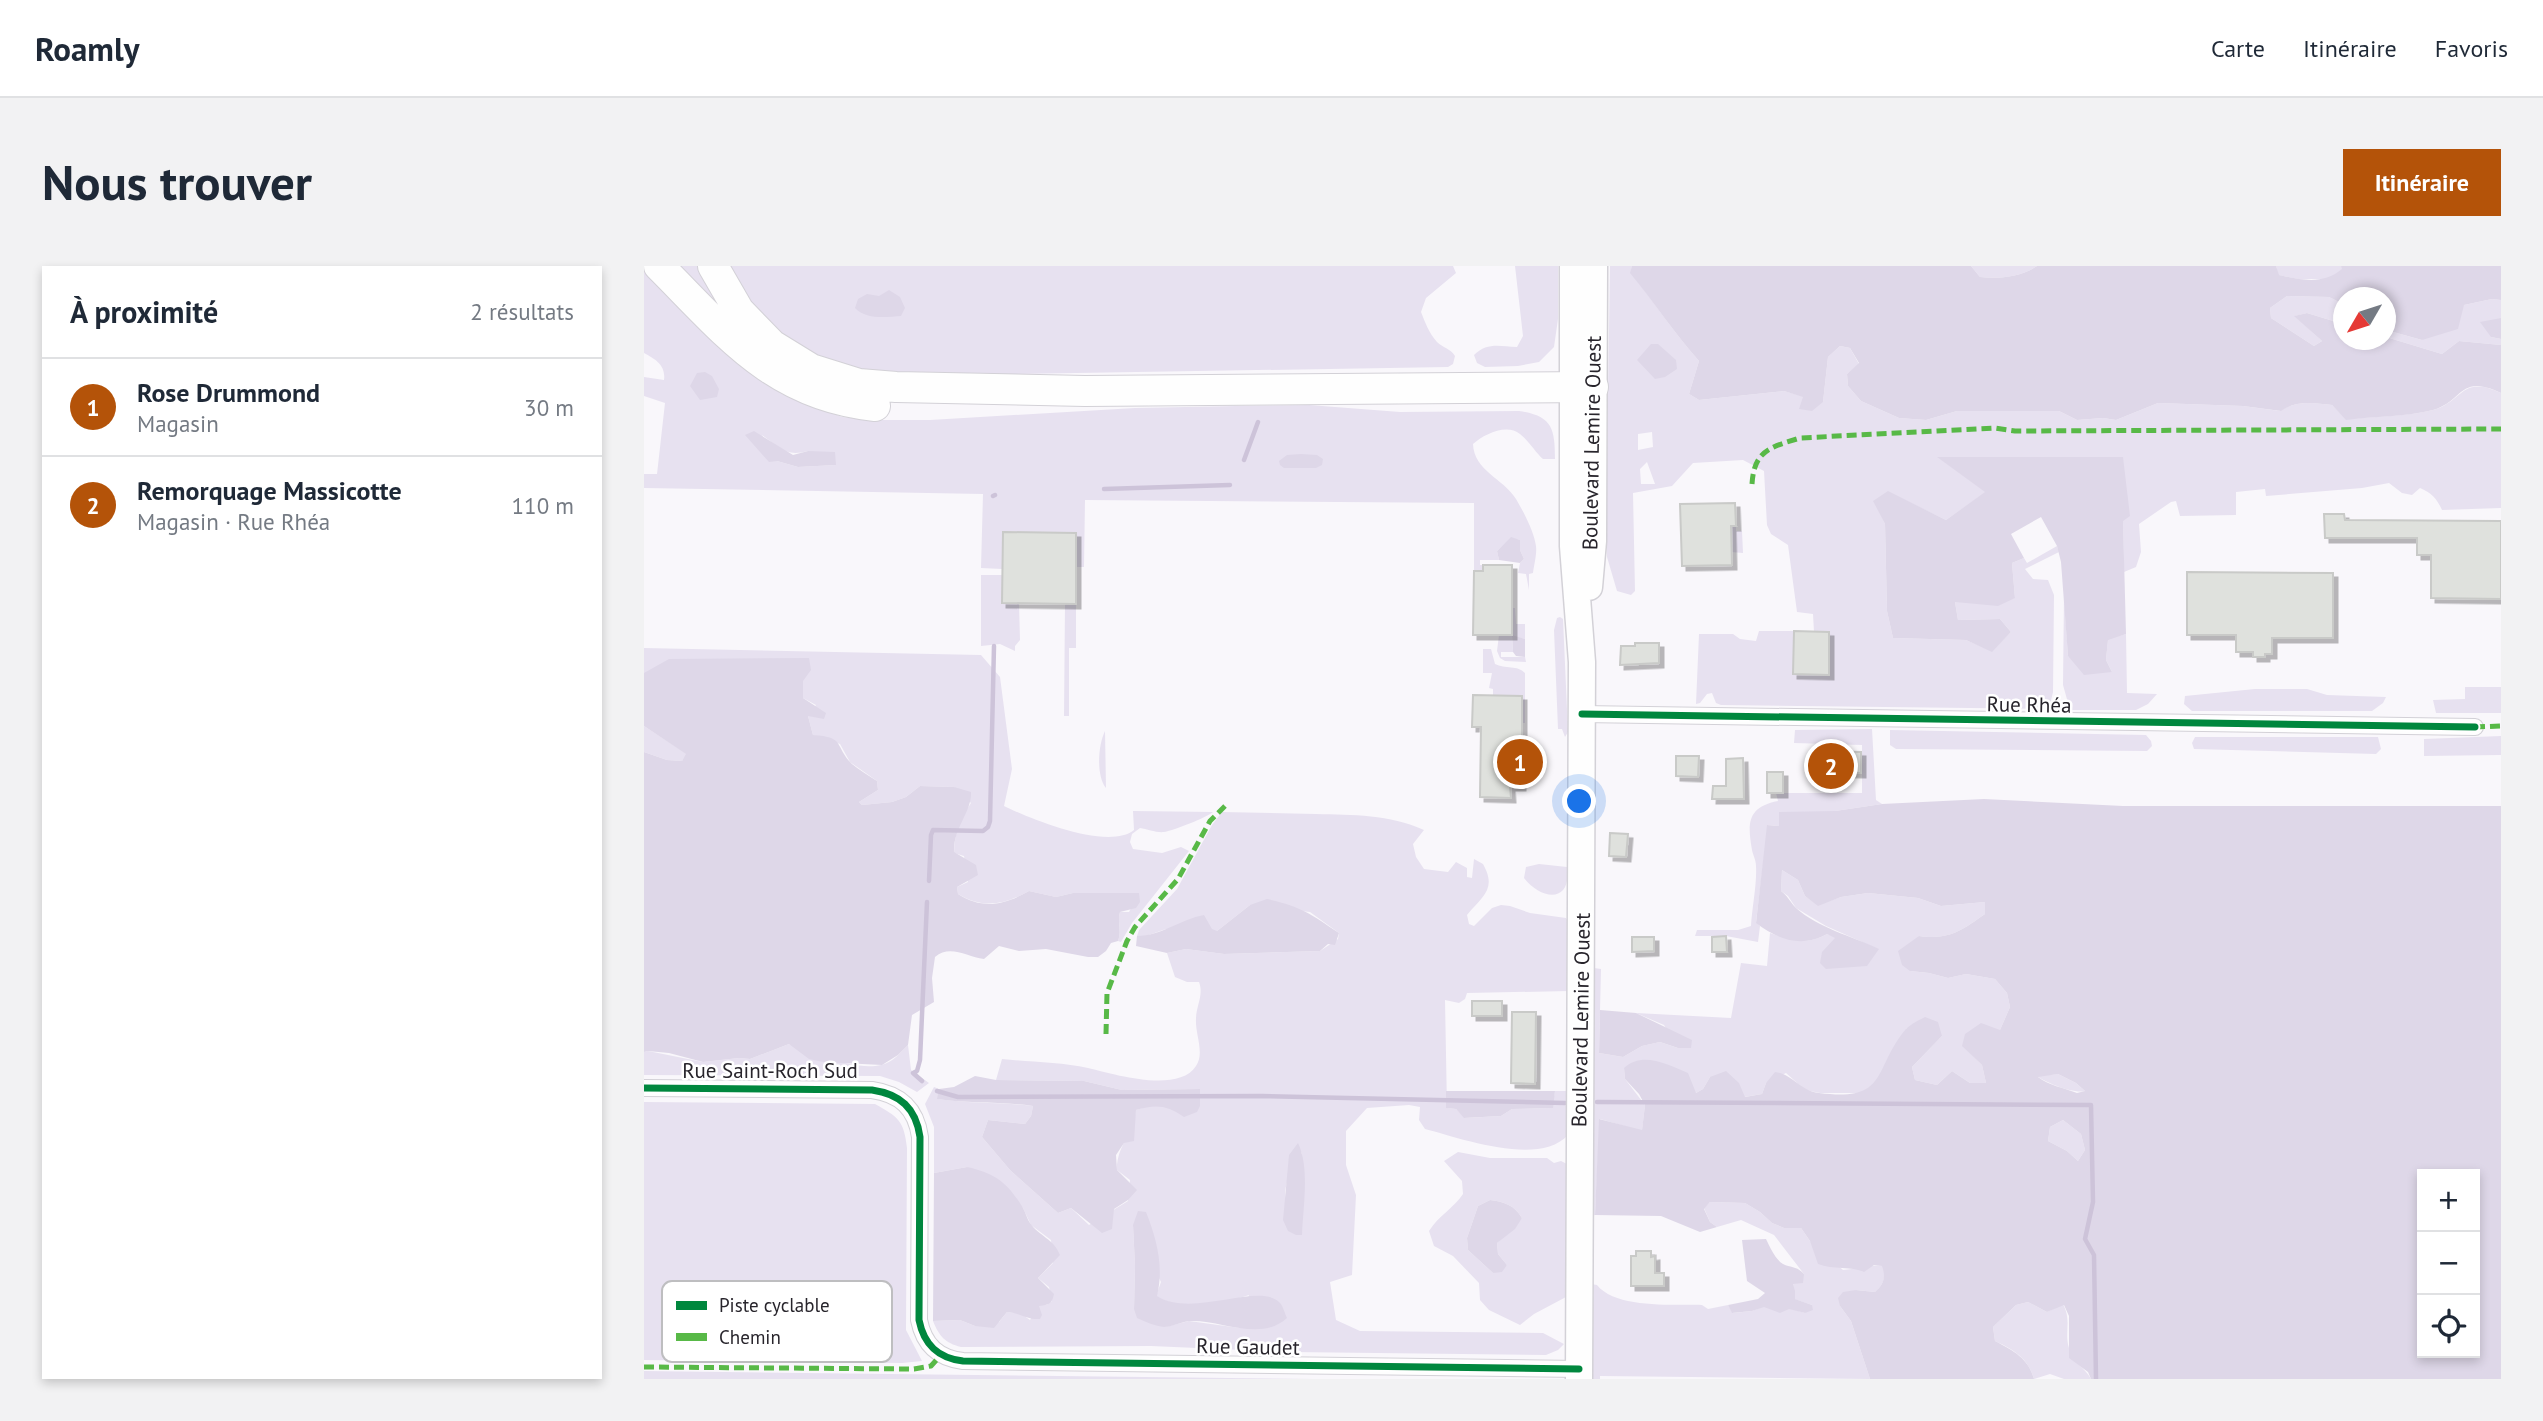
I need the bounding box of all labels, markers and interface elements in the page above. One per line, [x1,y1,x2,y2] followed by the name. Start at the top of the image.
[35,27,139,70] text: Roamly
[2211,33,2265,64] text: Carte
[2303,33,2397,64] text: Itinéraire
[2435,33,2508,64] text: Favoris
[2343,149,2501,216] button: Itinéraire
[42,150,312,214] text: Nous trouver
[2333,287,2396,350] north arrow
[70,292,218,331] text: À proximité
[470,297,574,326] text: 2 résultats
[1576,336,1607,550] street label: Boulevard Lemire Ouest
[137,376,320,409] text: Rose Drummond
[86,393,100,422] text: 1
[524,393,574,422] text: 30 m
[137,409,219,438] text: Magasin
[137,474,402,507] text: Remorquage Massicotte
[86,491,100,520] text: 2
[512,491,574,520] text: 110 m
[137,507,330,536] text: Magasin · Rue Rhéa
[1986,690,2072,719] street label: Rue Rhéa
[1497,736,1543,788] pin: 1
[1808,740,1854,792] pin: 2
[1562,784,1596,818] your location
[1565,913,1596,1127] street label: Boulevard Lemire Ouest
[682,1057,858,1084] street label: Rue Saint-Roch Sud
[2417,1169,2480,1358] map controls
[2417,1169,2480,1232] button: +
[2417,1232,2480,1295] button: −
[662,1281,892,1362] legend
[719,1293,830,1317] text: Piste cyclable
[2417,1295,2480,1358] button: locate
[719,1325,781,1349] text: Chemin
[1196,1332,1300,1361] street label: Rue Gaudet

